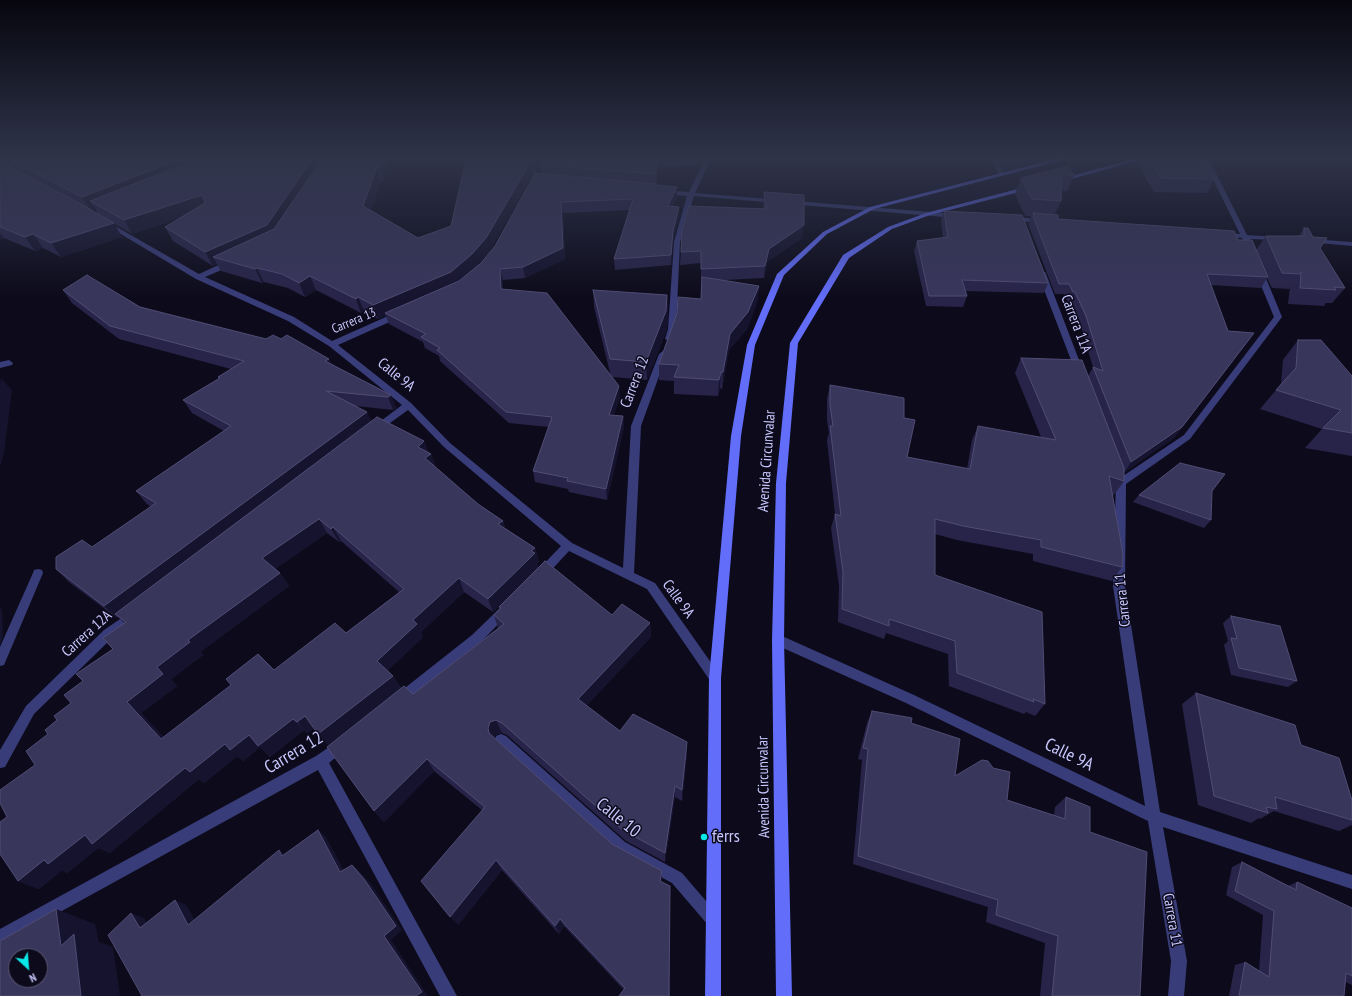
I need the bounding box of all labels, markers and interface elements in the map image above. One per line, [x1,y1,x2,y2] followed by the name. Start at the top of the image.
[1057,292,1095,356] street label: Carrera 11A
[329,305,379,337] street label: Carrera 13
[617,354,653,410] street label: Carrera 12
[374,355,418,395] street label: Calle 9A
[754,409,780,513] street label: Avenida Circunvalar
[1111,572,1135,628] street label: Carrera 11
[658,576,698,622] street label: Calle 9A
[58,607,116,661] street label: Carrera 12A
[261,727,327,779] street label: Carrera 12
[1041,734,1097,776] street label: Calle 9A
[754,736,774,838] street label: Avenida Circunvalar
[591,794,645,842] street label: Calle 10
[712,826,740,848] place label: ferrs
[699,832,709,842] marker: ferrs
[1158,892,1186,948] street label: Carrera 11
[8,948,48,988] north arrow
[27,970,39,985] text: N

